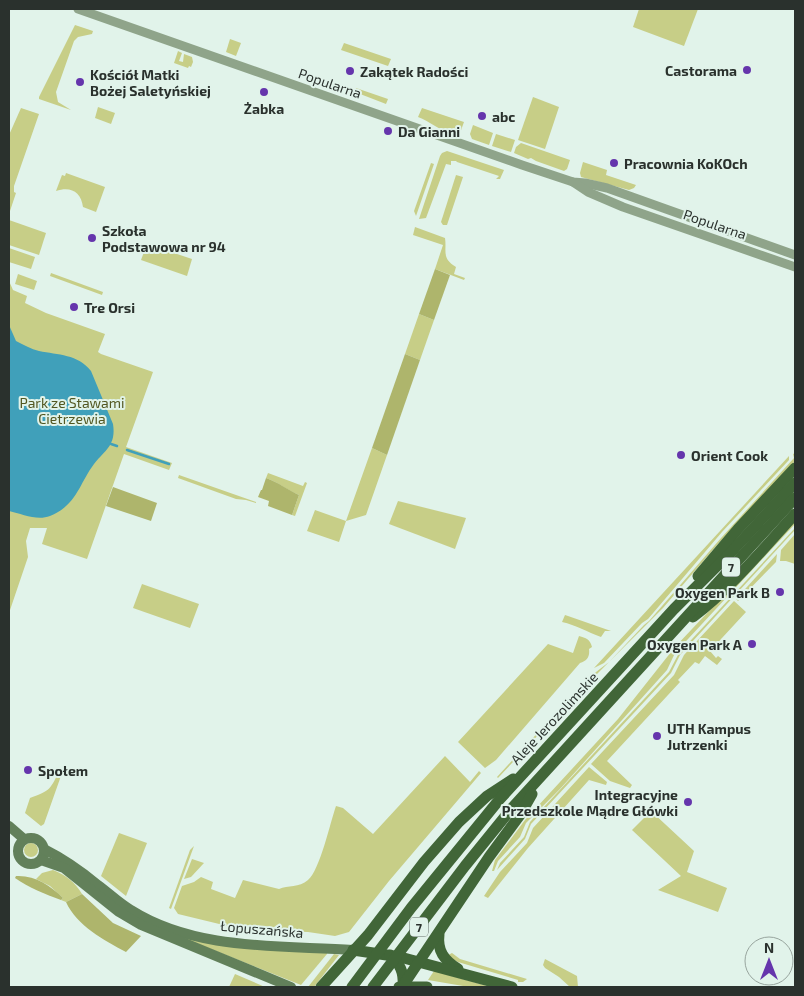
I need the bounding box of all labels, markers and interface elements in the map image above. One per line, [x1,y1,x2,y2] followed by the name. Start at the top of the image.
[665,62,737,79] place label: Castorama
[360,63,469,80] place label: Zakątek Radości
[296,64,364,102] street label: Popularna
[741,64,753,76] marker: Castorama
[344,65,356,77] marker: Zakątek Radości
[90,66,211,99] place label: Kościół Matki Bożej Saletyńskiej
[74,76,86,88] marker: Kościół Matki Bożej Saletyńskiej
[258,86,270,98] marker: Żabka
[244,100,284,117] place label: Żabka
[492,108,515,125] place label: abc
[476,110,488,122] marker: abc
[398,123,460,140] place label: Da Gianni
[382,125,394,137] marker: Da Gianni
[624,155,748,172] place label: Pracownia KoKOch
[608,157,620,169] marker: Pracownia KoKOch
[681,205,749,243] street label: Popularna
[102,222,226,255] place label: Szkoła Podstawowa nr 94
[86,232,98,244] marker: Szkoła Podstawowa nr 94
[84,299,135,316] place label: Tre Orsi
[68,301,80,313] marker: Tre Orsi
[19,394,125,427] park label: Park ze Stawami Cietrzewia
[691,447,768,464] place label: Orient Cook
[675,449,687,461] marker: Orient Cook
[722,558,740,576] road number: 7
[675,584,770,601] place label: Oxygen Park B
[774,586,786,598] marker: Oxygen Park B
[647,636,743,653] place label: Oxygen Park A
[746,638,758,650] marker: Oxygen Park A
[507,668,601,768] street label: Aleje Jerozolimskie
[667,720,751,753] place label: UTH Kampus Jutrzenki
[651,730,663,742] marker: UTH Kampus Jutrzenki
[38,762,88,779] place label: Społem
[22,764,34,776] marker: Społem
[502,786,678,819] place label: Integracyjne Przedszkole Mądre Główki
[682,796,694,808] marker: Integracyjne Przedszkole Mądre Główki
[220,917,304,941] street label: Łopuszańska
[410,918,428,936] road number: 7
[744,936,794,986] north arrow
[764,939,774,956] text: N

